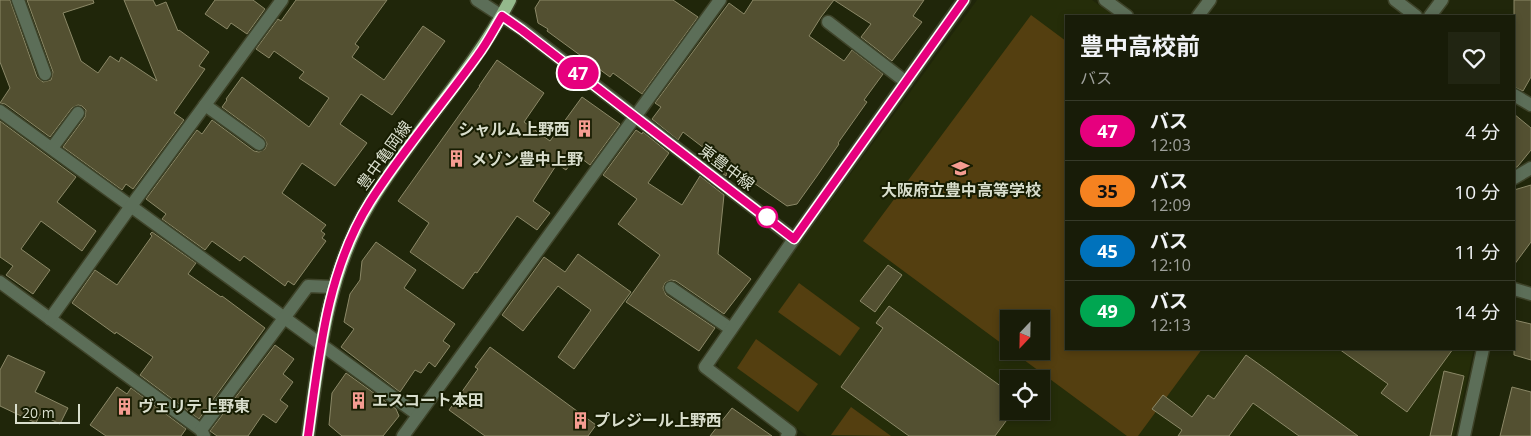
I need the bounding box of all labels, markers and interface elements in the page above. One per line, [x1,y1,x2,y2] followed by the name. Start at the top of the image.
[1080,29,1200,62] text: 豊中高校前
[1448,32,1500,84] button: heart
[556,57,600,89] line badge: 47
[568,61,588,85] text: 47
[1080,67,1112,89] text: バス
[1150,108,1188,134] text: バス
[352,116,416,194] street label: 豊中亀岡線
[458,118,570,140] place label: シャルム上野西
[574,119,594,139] building icon: シャルム上野西
[1097,119,1118,143] text: 47
[1465,119,1500,145] text: 4 分
[1150,134,1191,156] text: 12:03
[695,139,759,195] street label: 東豊中線
[471,148,583,170] place label: メゾン豊中上野
[447,149,467,169] building icon: メゾン豊中上野
[951,158,971,178] school or university icon: 大阪府立豊中高等学校
[1150,168,1188,194] text: バス
[881,179,1041,201] place label: 大阪府立豊中高等学校
[1097,179,1118,203] text: 35
[1454,179,1500,205] text: 10 分
[1150,194,1191,216] text: 12:09
[756,206,778,228] unlabelled marker
[1150,228,1188,254] text: バス
[1097,239,1118,263] text: 45
[1454,239,1500,265] text: 11 分
[1150,254,1191,276] text: 12:10
[1150,288,1188,314] text: バス
[1097,299,1118,323] text: 49
[1454,299,1500,325] text: 14 分
[1000,310,1050,360] north arrow
[1000,310,1050,420] map controls
[1150,314,1191,336] text: 12:13
[1000,370,1050,420] button: locate
[372,389,484,411] place label: エスコート本田
[348,390,368,410] building icon: エスコート本田
[138,395,250,417] place label: ヴェリテ上野東
[114,396,134,416] building icon: ヴェリテ上野東
[15,401,80,424] scale bar
[22,403,55,422] text: 20 m
[594,409,722,431] place label: プレジール上野西
[570,410,590,430] building icon: プレジール上野西

